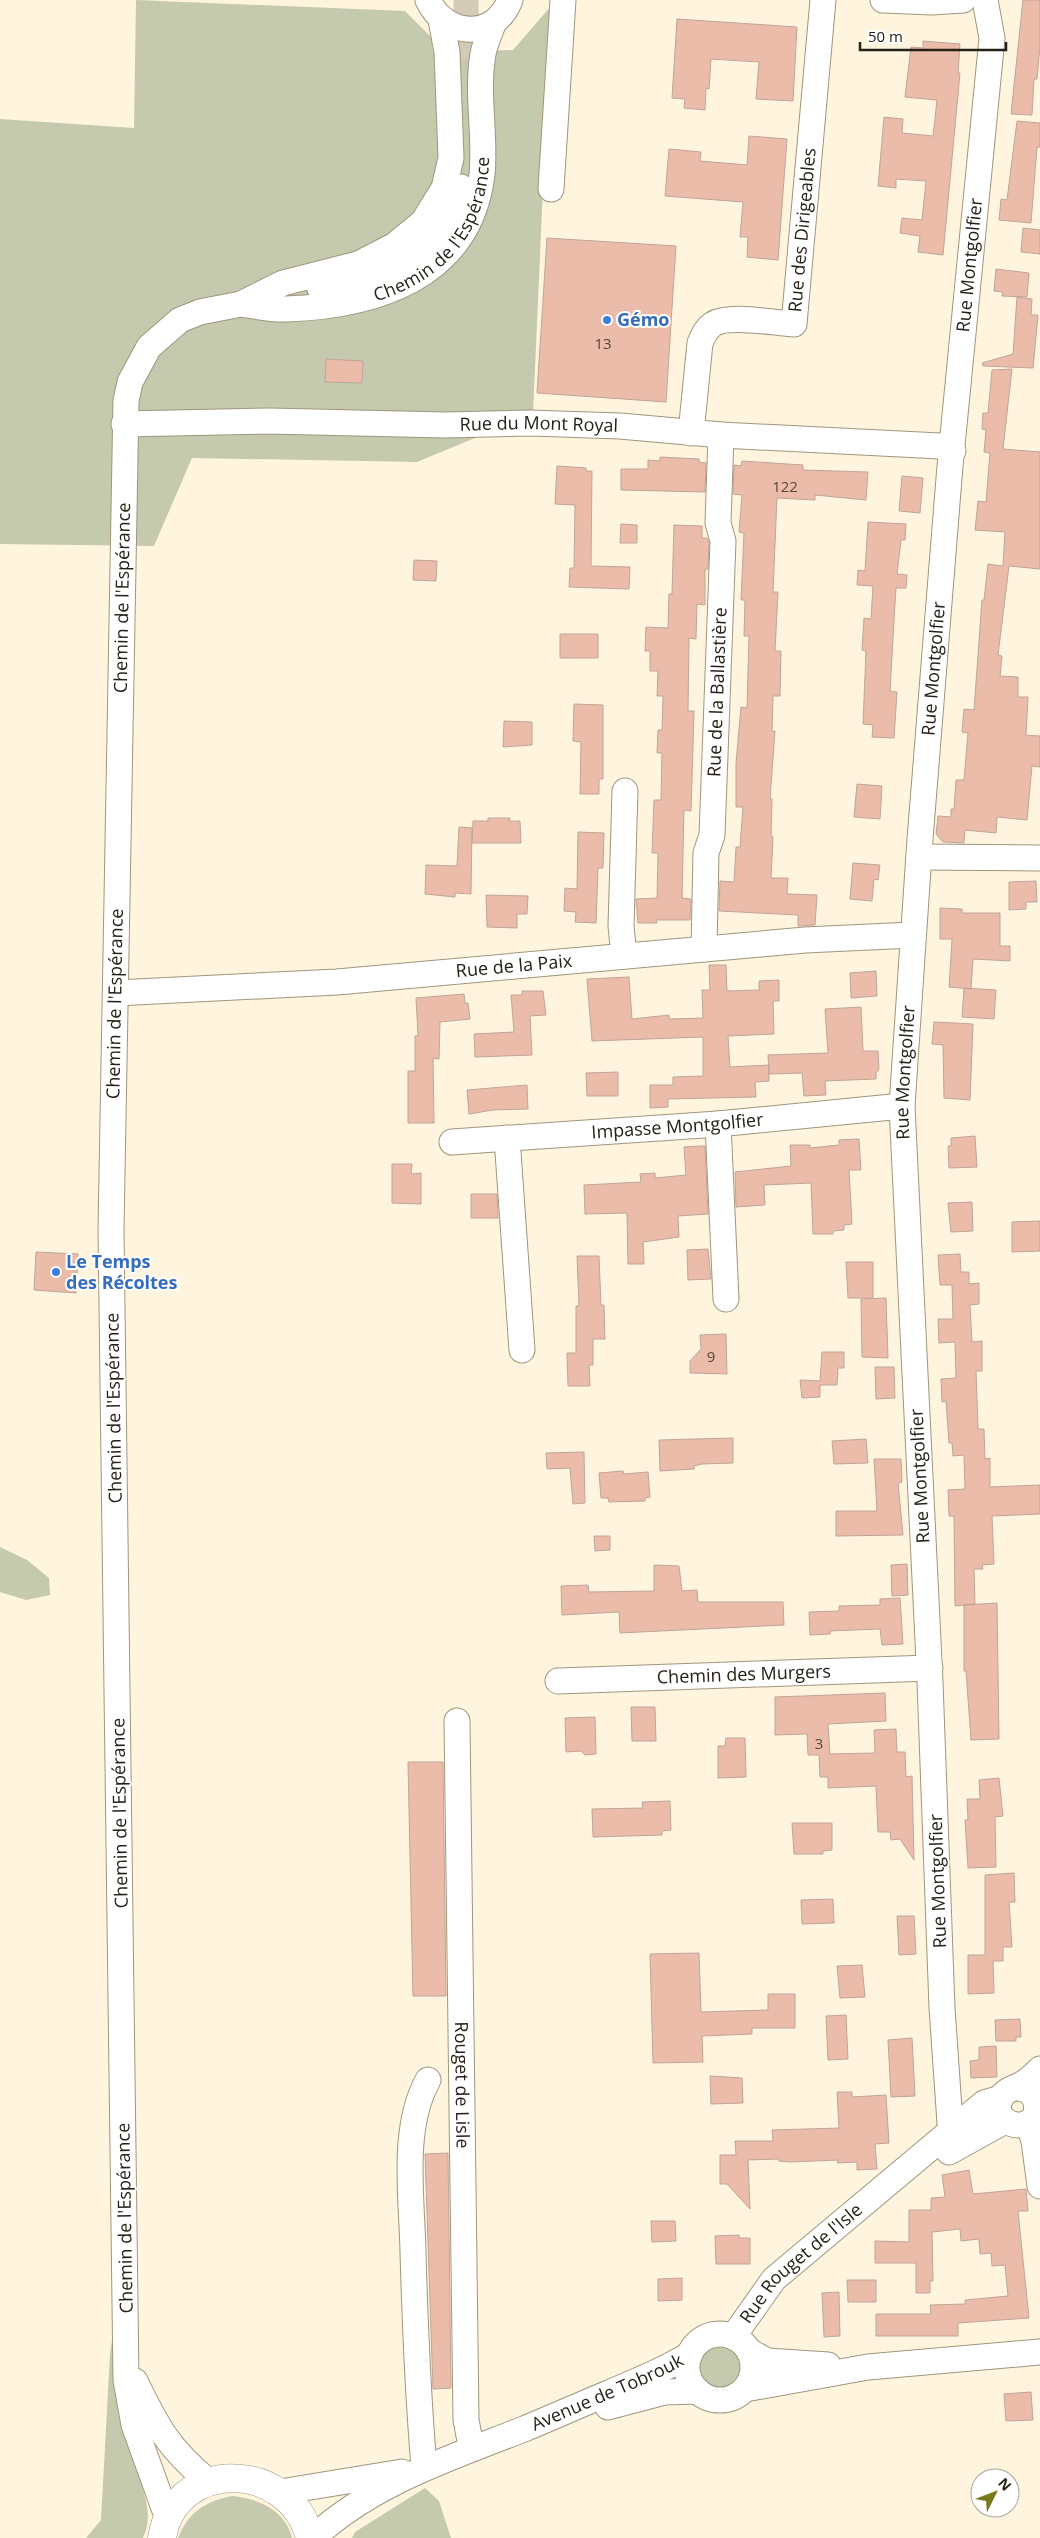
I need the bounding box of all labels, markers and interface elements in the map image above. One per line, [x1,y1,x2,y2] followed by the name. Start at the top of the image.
[860,20,1006,52] scale bar
[868,26,903,46] text: 50 m
[782,147,821,313] street label: Rue des Dirigeables
[370,156,494,306] street label: Chemin de l'Espérance
[950,196,987,333] street label: Rue Montgolfier
[617,307,670,331] place label: Gémo
[601,314,613,326] marker: Gémo
[594,333,612,353] house number: 13
[459,410,618,437] street label: Rue du Mont Royal
[772,476,798,496] house number: 122
[108,502,135,693] street label: Chemin de l'Espérance
[915,600,950,737] street label: Rue Montgolfier
[701,607,732,777] street label: Rue de la Ballastière
[100,908,128,1099] street label: Chemin de l'Espérance
[455,948,574,982] street label: Rue de la Paix
[889,1004,920,1140] street label: Rue Montgolfier
[591,1107,765,1144] street label: Impasse Montgolfier
[66,1249,178,1294] place label: Le Temps des Récoltes
[50,1266,62,1278] marker: Le Temps des Récoltes
[99,1313,127,1503] street label: Chemin de l'Espérance
[707,1346,715,1366] house number: 9
[903,1408,935,1544] street label: Rue Montgolfier
[656,1658,831,1689] street label: Chemin des Murgers
[105,1718,133,1908] street label: Chemin de l'Espérance
[815,1733,823,1753] house number: 3
[923,1813,951,1949] street label: Rue Montgolfier
[450,2021,476,2149] street label: Rouget de Lisle
[110,2123,138,2313] street label: Chemin de l'Espérance
[733,2197,867,2328] street label: Rue Rouget de l'Isle
[527,2347,688,2436] street label: Avenue de Tobrouk
[970,2468,1020,2518] north arrow
[994,2473,1016,2495] text: N

